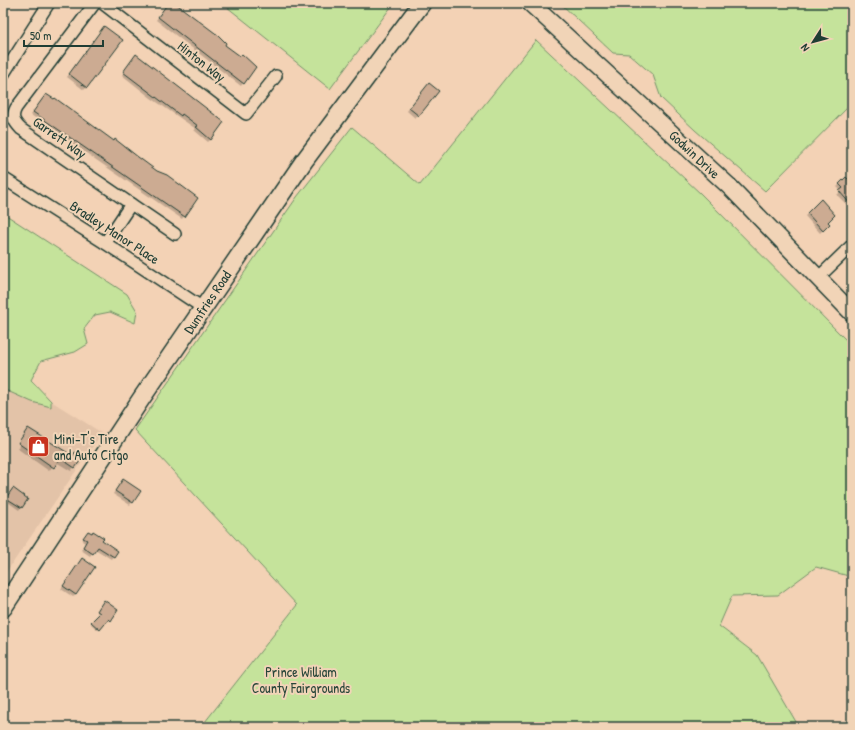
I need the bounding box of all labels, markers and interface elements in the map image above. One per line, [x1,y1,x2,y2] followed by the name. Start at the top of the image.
[24,22,103,48] scale bar
[793,22,833,62] north arrow
[30,27,51,44] text: 50 m
[173,36,230,87] street label: Hinton Way
[797,41,812,54] text: N
[29,112,91,163] street label: Garrett Way
[665,125,725,183] street label: Godwin Drive
[66,196,164,269] street label: Bradley Manor Place
[179,266,235,337] street label: Dumfries Road
[54,429,128,465] place label: Mini-T's Tire and Auto Citgo
[25,433,51,459] shop icon: Mini-T's Tire and Auto Citgo
[252,662,350,698] park label: Prince William County Fairgrounds

